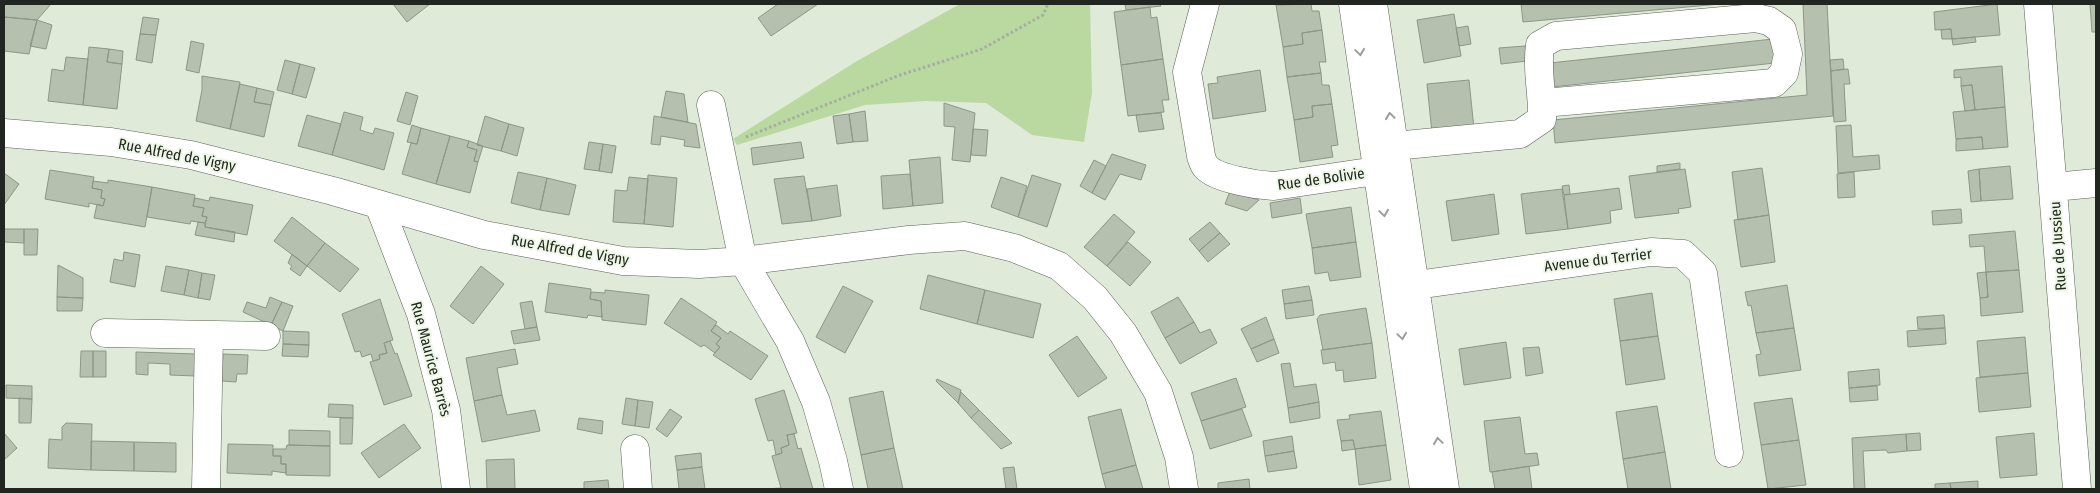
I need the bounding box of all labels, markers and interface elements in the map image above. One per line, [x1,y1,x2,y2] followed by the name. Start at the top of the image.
[1354,48,1365,56] one-way arrow
[1385,112,1396,120] one-way arrow
[117,135,237,175] street label: Rue Alfred de Vigny
[1276,164,1366,194] street label: Rue de Bolivie
[2046,201,2070,291] street label: Rue de Jussieu
[1378,209,1389,217] one-way arrow
[510,231,631,269] street label: Rue Alfred de Vigny
[1543,244,1654,276] street label: Avenue du Terrier
[407,300,455,418] street label: Rue Maurice Barrès
[1396,332,1407,340] one-way arrow
[1433,437,1444,445] one-way arrow

